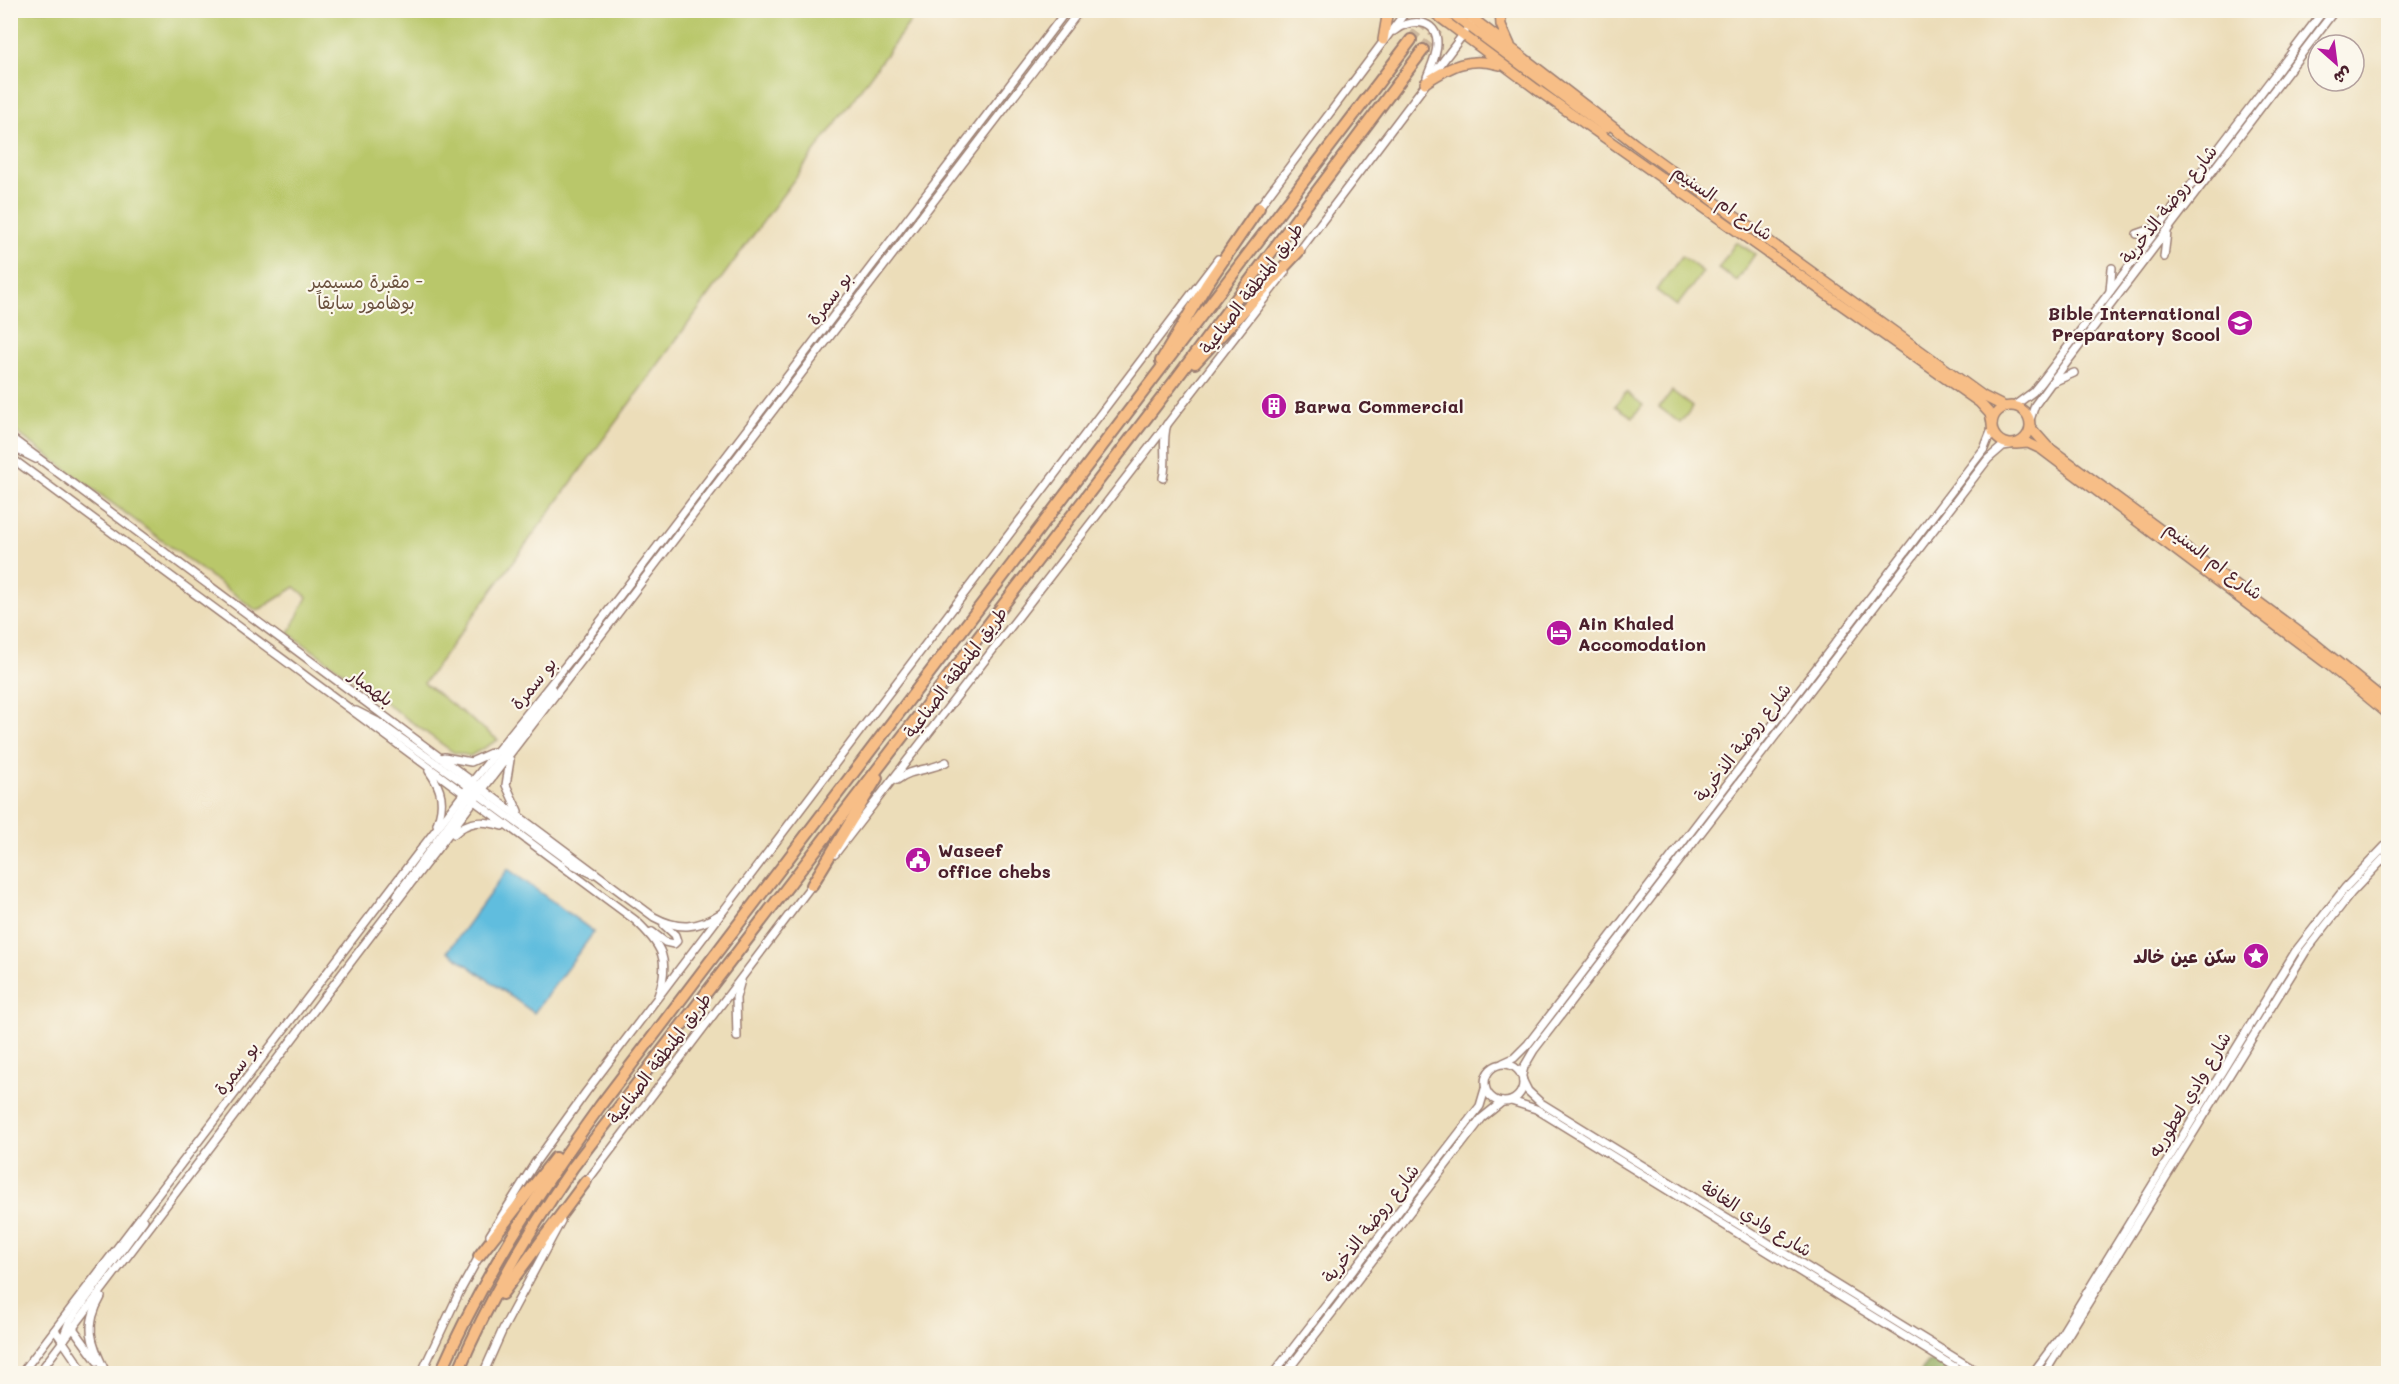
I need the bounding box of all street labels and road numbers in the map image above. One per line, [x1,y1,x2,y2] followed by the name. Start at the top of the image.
[2114,140,2223,269] street label: شارع روضة الذخرية
[1667,159,1778,248] street label: شارع ام السنيم
[1194,217,1308,359] street label: طريق المنطقة الصناعية
[801,266,857,330] street label: بو سمرة
[2158,515,2268,607] street label: شارع ام السنيم
[898,601,1012,743] street label: طريق المنطقة الصناعية
[505,652,561,714] street label: بو سمرة
[343,661,399,711] street label: بلهمبار
[1688,678,1797,807] street label: شارع روضة الذخرية
[602,987,716,1129] street label: طريق المنطقة الصناعية
[2142,1027,2238,1162] street label: شارع وادي لعطوريه
[208,1036,264,1100] street label: بو سمرة
[1316,1159,1425,1288] street label: شارع روضة الذخرية
[1696,1174,1817,1263] street label: شارع وادي الغافة

